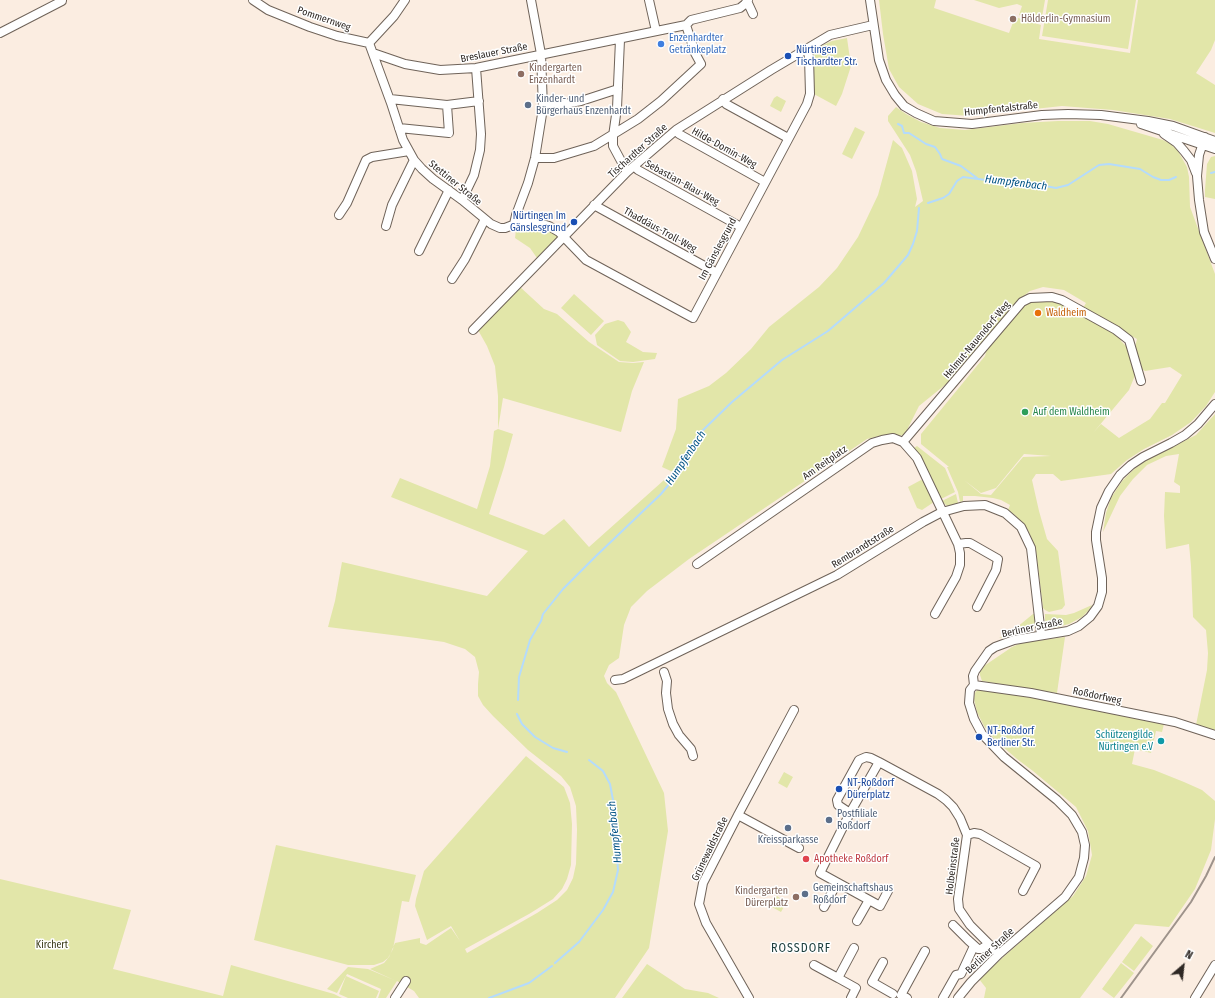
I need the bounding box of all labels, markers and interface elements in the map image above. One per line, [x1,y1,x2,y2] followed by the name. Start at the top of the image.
[296,4,352,34] street label: Pommernweg
[1021,13,1111,25] place label: Hölderlin-Gymnasium
[1008,14,1018,24] marker: Hölderlin-Gymnasium
[669,32,726,56] place label: Enzenhardter Getränkeplatz
[656,39,666,49] marker: Enzenhardter Getränkeplatz
[459,41,529,65] street label: Breslauer Straße
[796,44,857,68] place label: Nürtingen Tischardter Str.
[783,51,793,61] marker: Nürtingen Tischardter Str.
[529,62,582,86] place label: Kindergarten Enzenhardt
[516,69,526,79] marker: Kindergarten Enzenhardt
[536,93,631,116] place label: Kinder- und Bürgerhaus Enzenhardt
[964,99,1038,119] street label: Humpfentalstraße
[523,100,533,110] marker: Kinder- und Bürgerhaus Enzenhardt
[606,121,670,181] street label: Tischardter Straße
[689,125,759,171] street label: Hilde-Domin-Weg
[426,158,484,208] street label: Stettiner Straße
[643,158,721,208] street label: Sebastian-Blau-Weg
[984,173,1048,193] water label: Humpfenbach
[621,205,699,255] street label: Thaddäus-Troll-Weg
[510,210,566,234] place label: Nürtingen Im Gänslesgrund
[697,216,739,282] street label: Im Gänslesgrund
[569,217,579,227] marker: Nürtingen Im Gänslesgrund
[941,299,1013,381] street label: Helmut-Nauendorf-Weg
[1046,307,1086,319] place label: Waldheim
[1033,308,1043,318] marker: Waldheim
[1033,406,1110,418] place label: Auf dem Waldheim
[1020,407,1030,417] marker: Auf dem Waldheim
[663,428,709,488] water label: Humpfenbach
[801,443,849,483] street label: Am Reitplatz
[830,523,896,571] street label: Rembrandtstraße
[1001,616,1063,640] street label: Berliner Straße
[1072,685,1122,707] street label: Roßdorfweg
[987,725,1035,748] place label: NT-Roßdorf Berliner Str.
[1096,729,1153,752] place label: Schützengilde Nürtingen e.V
[974,732,984,742] marker: NT-Roßdorf Berliner Str.
[1156,736,1166,746] marker: Schützengilde Nürtingen e.V
[847,777,894,800] place label: NT-Roßdorf Dürerplatz
[834,784,844,794] marker: NT-Roßdorf Dürerplatz
[605,800,625,864] water label: Humpfenbach
[837,808,877,832] place label: Postfiliale Roßdorf
[689,815,731,883] street label: Grünewaldstraße
[824,815,834,825] marker: Postfiliale Roßdorf
[783,823,793,833] marker: Kreissparkasse
[758,834,818,846] place label: Kreissparkasse
[944,837,962,895] street label: Holbeinstraße
[814,853,888,865] place label: Apotheke Roßdorf
[801,854,811,864] marker: Apotheke Roßdorf
[813,882,893,906] place label: Gemeinschaftshaus Roßdorf
[735,885,788,908] place label: Kindergarten Dürerplatz
[800,889,810,899] marker: Gemeinschaftshaus Roßdorf
[791,892,801,902] marker: Kindergarten Dürerplatz
[963,926,1017,976] street label: Berliner Straße
[36,939,68,951] park label: Kirchert
[771,942,831,956] district label: ROSSDORF
[1163,946,1203,986] north arrow
[1183,948,1195,962] text: N

